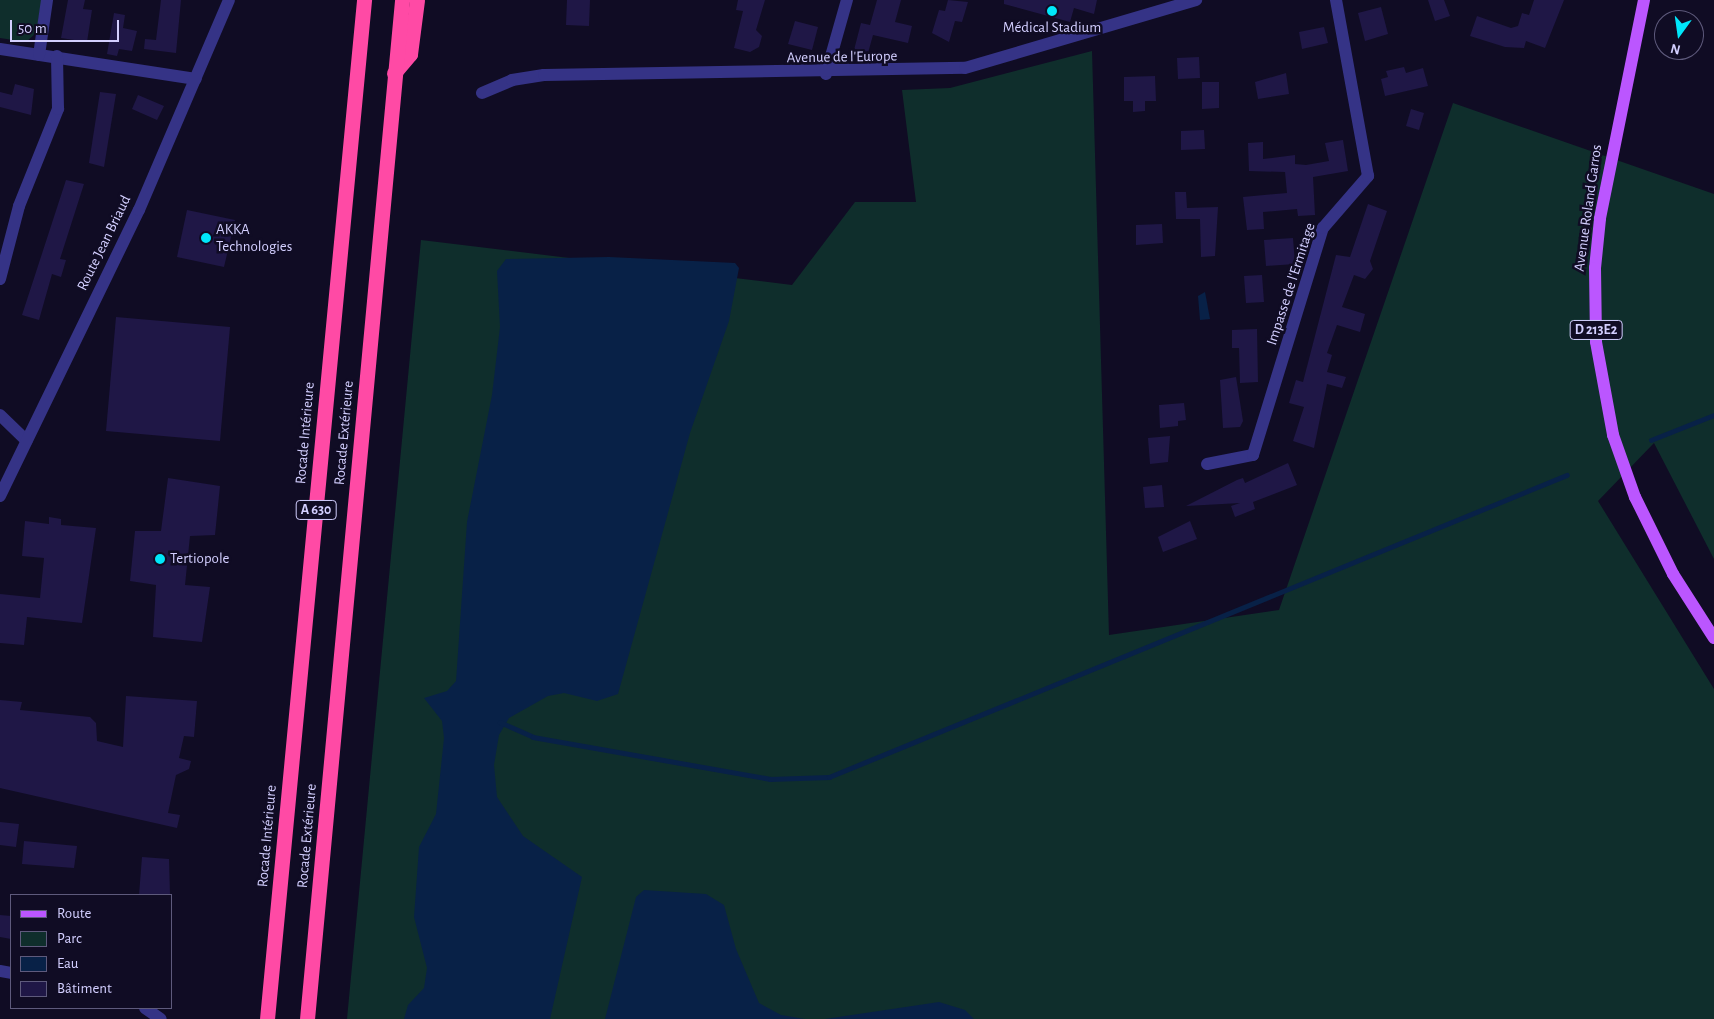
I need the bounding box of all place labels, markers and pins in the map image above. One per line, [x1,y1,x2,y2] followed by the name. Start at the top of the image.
[1046,5,1058,17] marker: Médical Stadium
[1003,19,1101,37] place label: Médical Stadium
[216,220,292,255] place label: AKKA Technologies
[200,232,212,244] marker: AKKA Technologies
[170,550,230,568] place label: Tertiopole
[154,553,166,565] marker: Tertiopole

